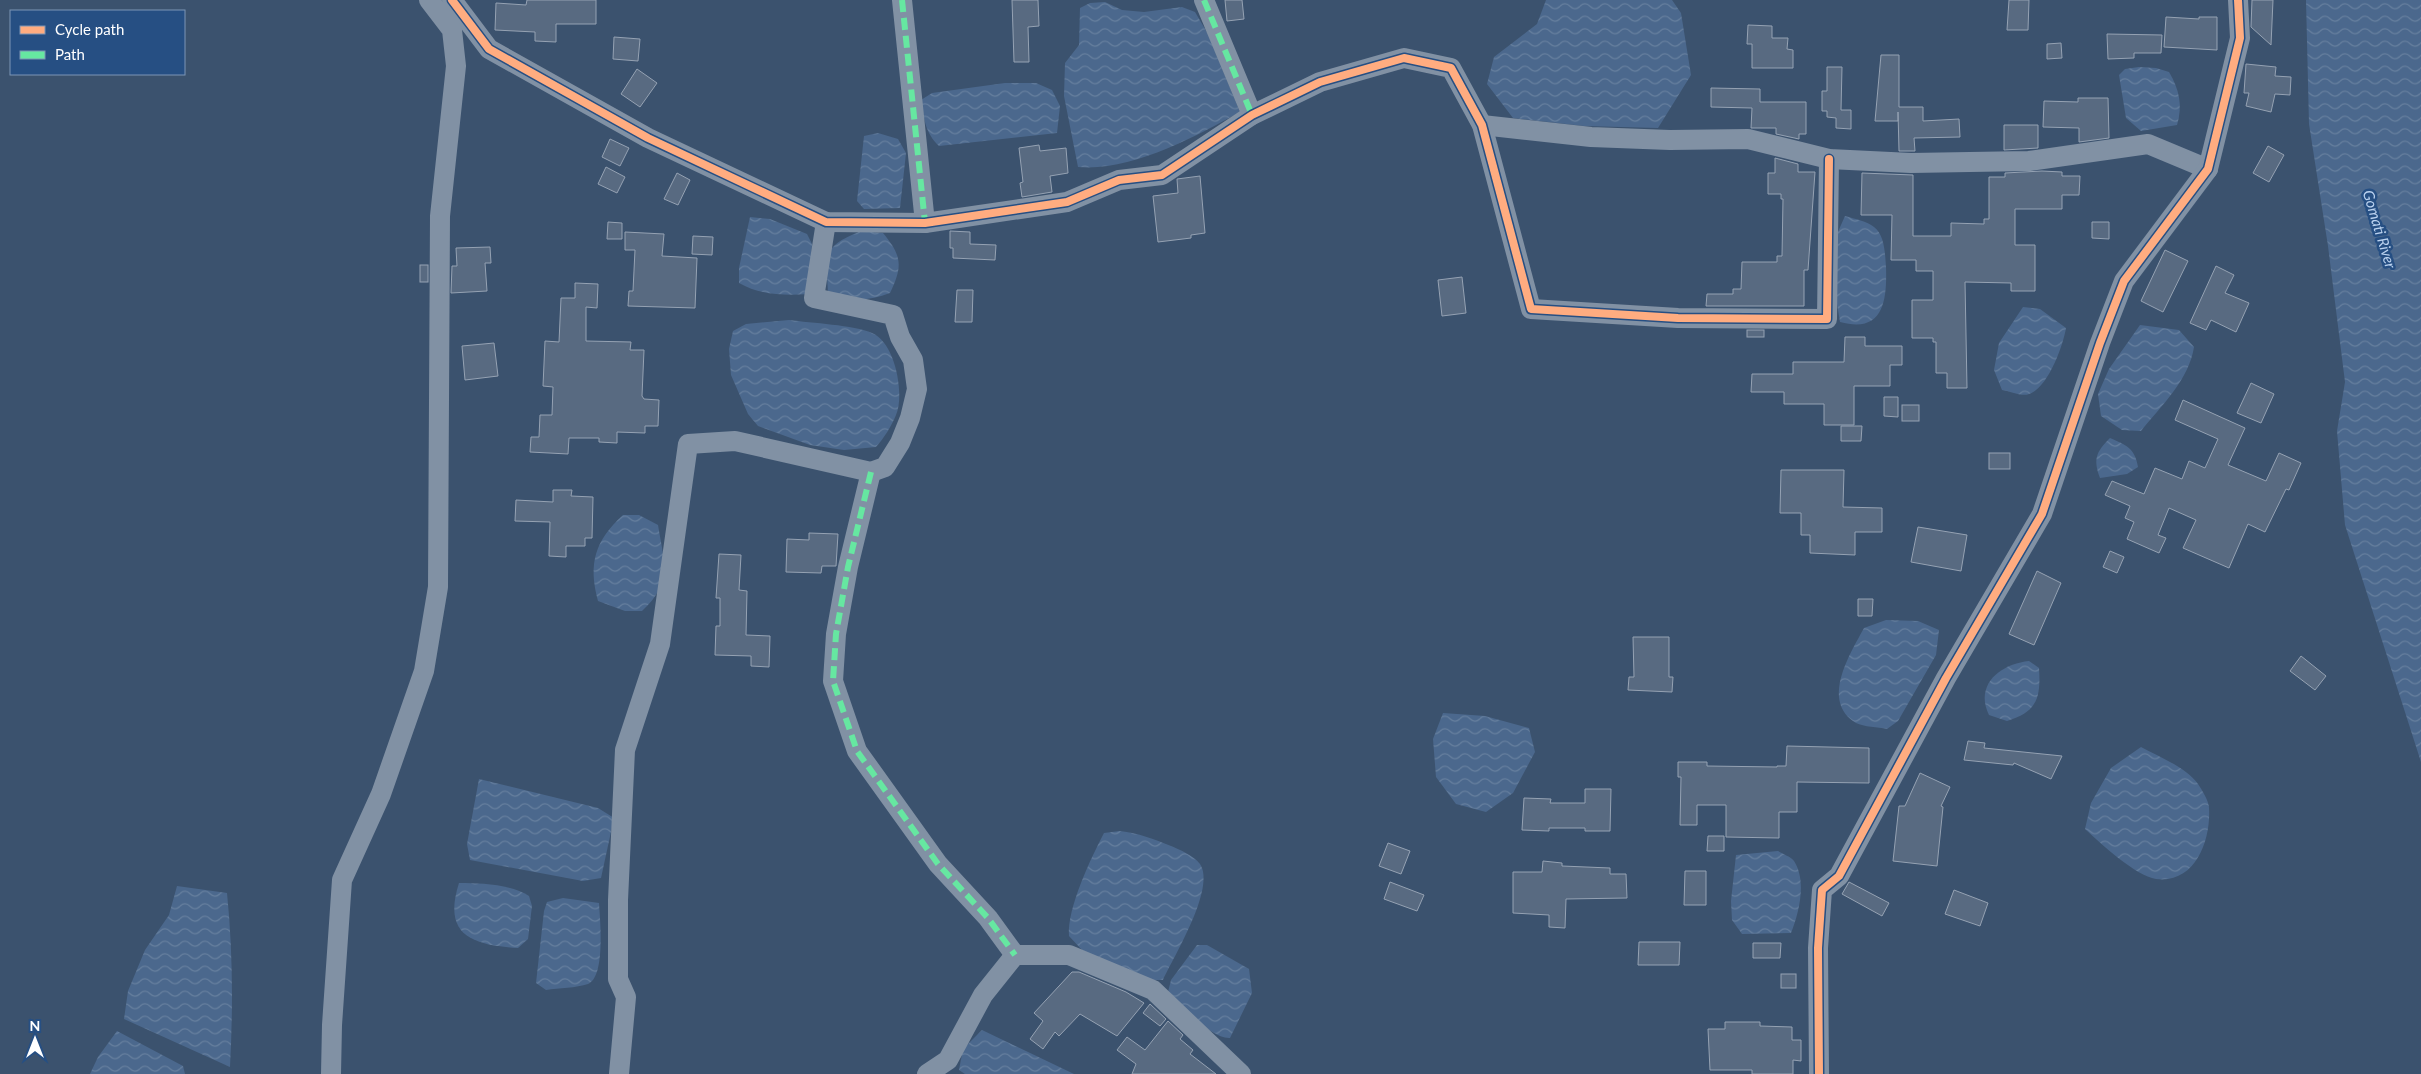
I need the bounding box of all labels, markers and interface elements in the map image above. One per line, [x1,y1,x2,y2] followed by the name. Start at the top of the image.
[10,10,185,75] legend
[55,20,124,38] text: Cycle path
[55,45,85,63] text: Path
[2360,188,2401,271] water label: Gomati River
[10,1014,60,1064] north arrow
[30,1017,40,1034] text: N

